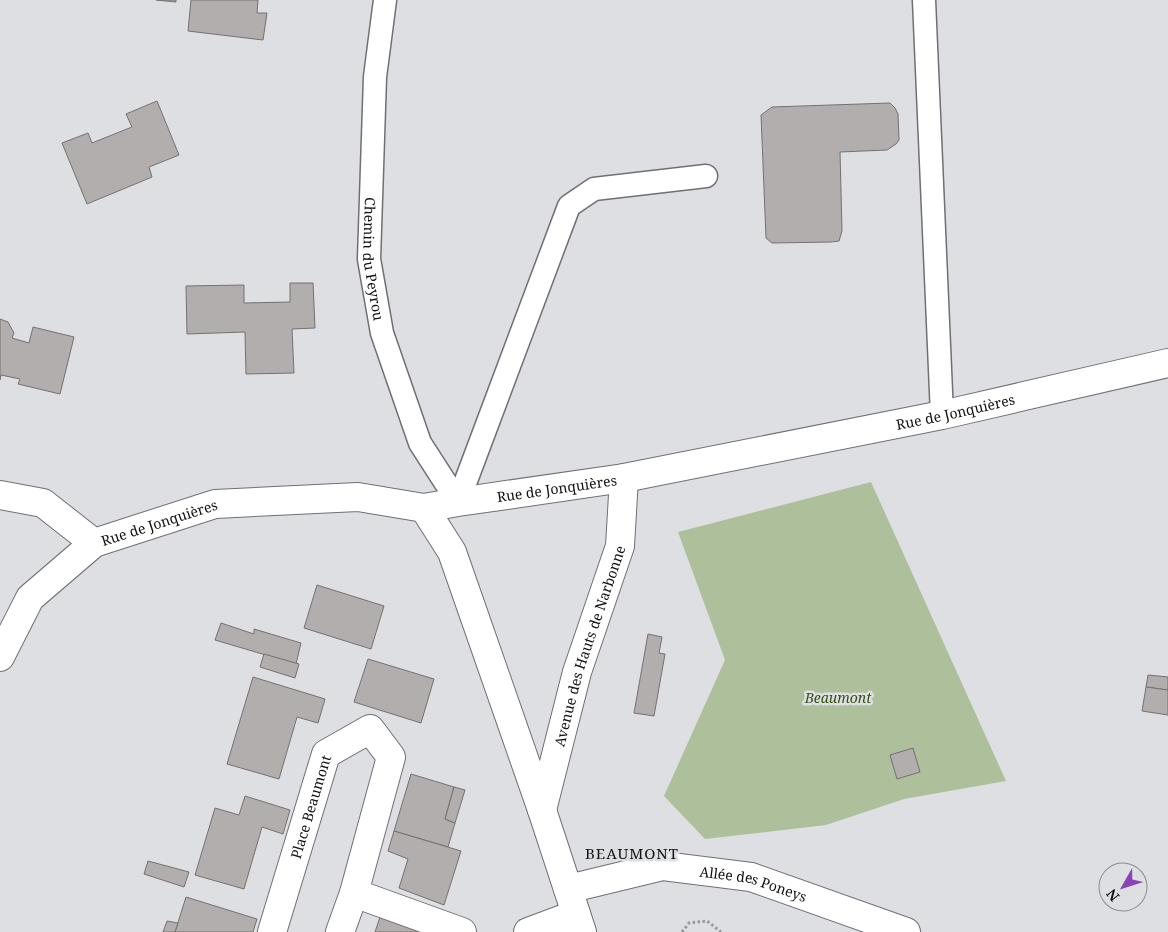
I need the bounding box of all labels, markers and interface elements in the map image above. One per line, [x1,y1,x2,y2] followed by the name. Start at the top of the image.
[359,197,389,322] street label: Chemin du Peyrou
[894,389,1017,433] street label: Rue de Jonquières
[495,470,618,506] street label: Rue de Jonquières
[99,494,220,550] street label: Rue de Jonquières
[549,543,629,748] street label: Avenue des Hauts de Narbonne
[804,688,872,707] park label: Beaumont
[285,752,335,861] street label: Place Beaumont
[585,843,679,863] district label: BEAUMONT
[698,861,810,906] street label: Allée des Poneys
[1098,862,1148,912] north arrow
[1102,885,1123,906] text: N

